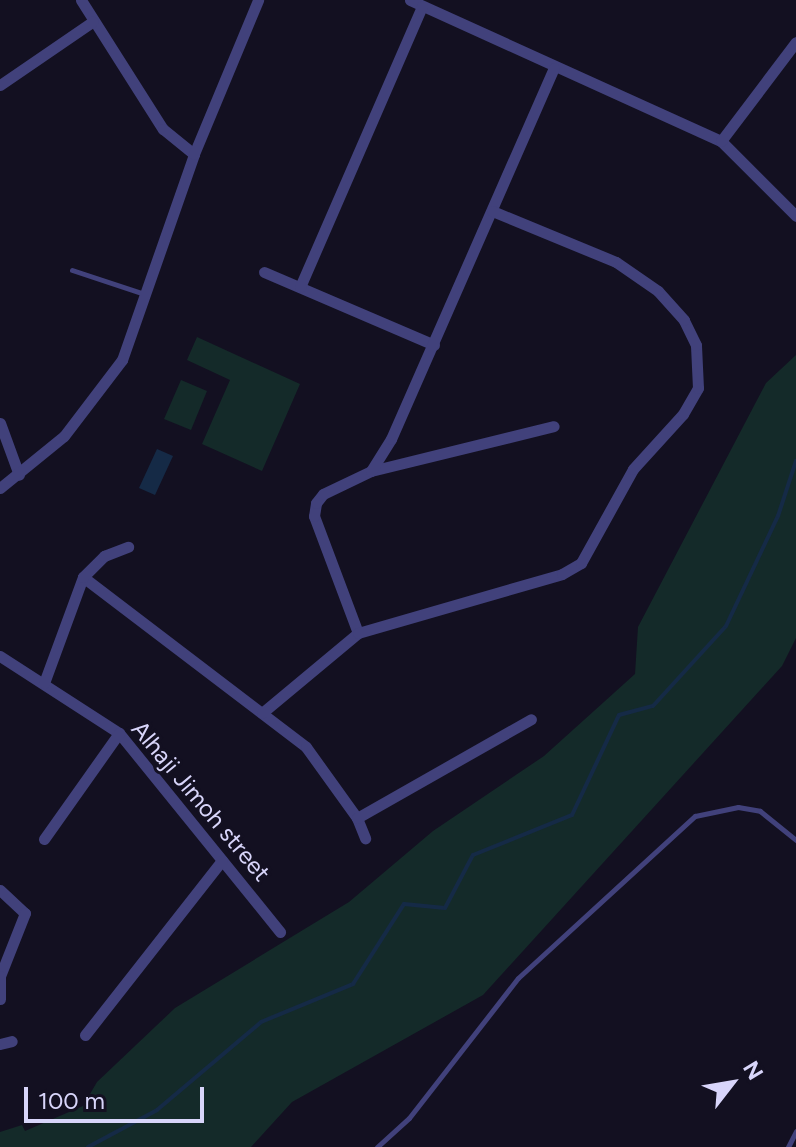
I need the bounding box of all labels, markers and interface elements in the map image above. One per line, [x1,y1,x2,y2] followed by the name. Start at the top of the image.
[126,715,276,887] street label: Alhaji Jimoh street
[692,1043,772,1123] north arrow
[737,1056,769,1085] text: N
[28,1071,208,1121] scale bar
[38,1086,105,1115] text: 100 m

